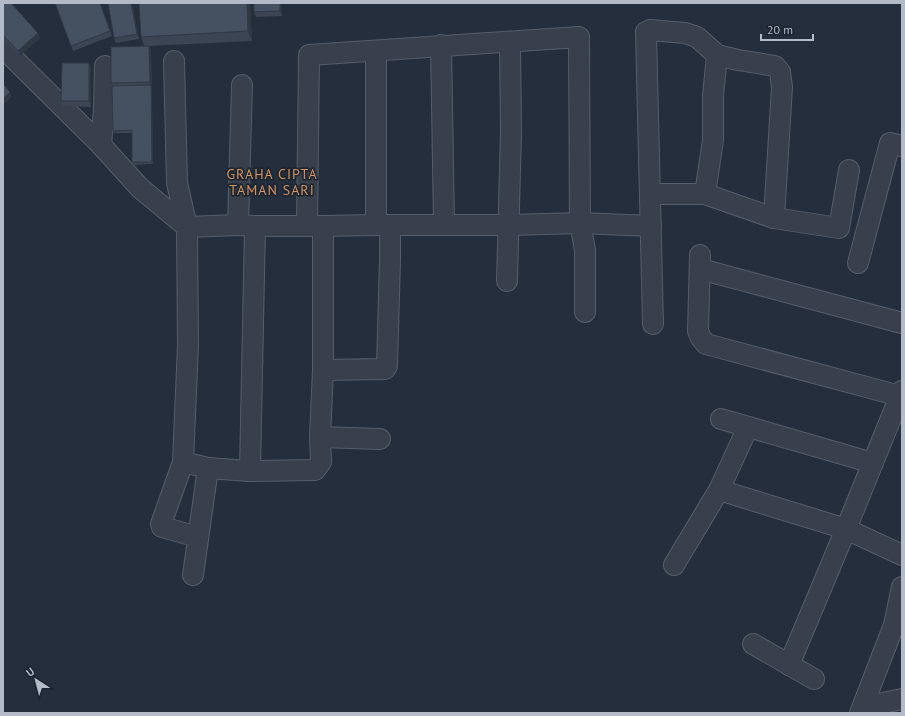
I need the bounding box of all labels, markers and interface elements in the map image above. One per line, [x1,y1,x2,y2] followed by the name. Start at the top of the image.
[761,16,813,42] scale bar
[767,22,793,37] text: 20 m
[226,165,318,199] district label: GRAHA CIPTA TAMAN SARI
[16,660,56,700] north arrow
[23,664,37,680] text: U

